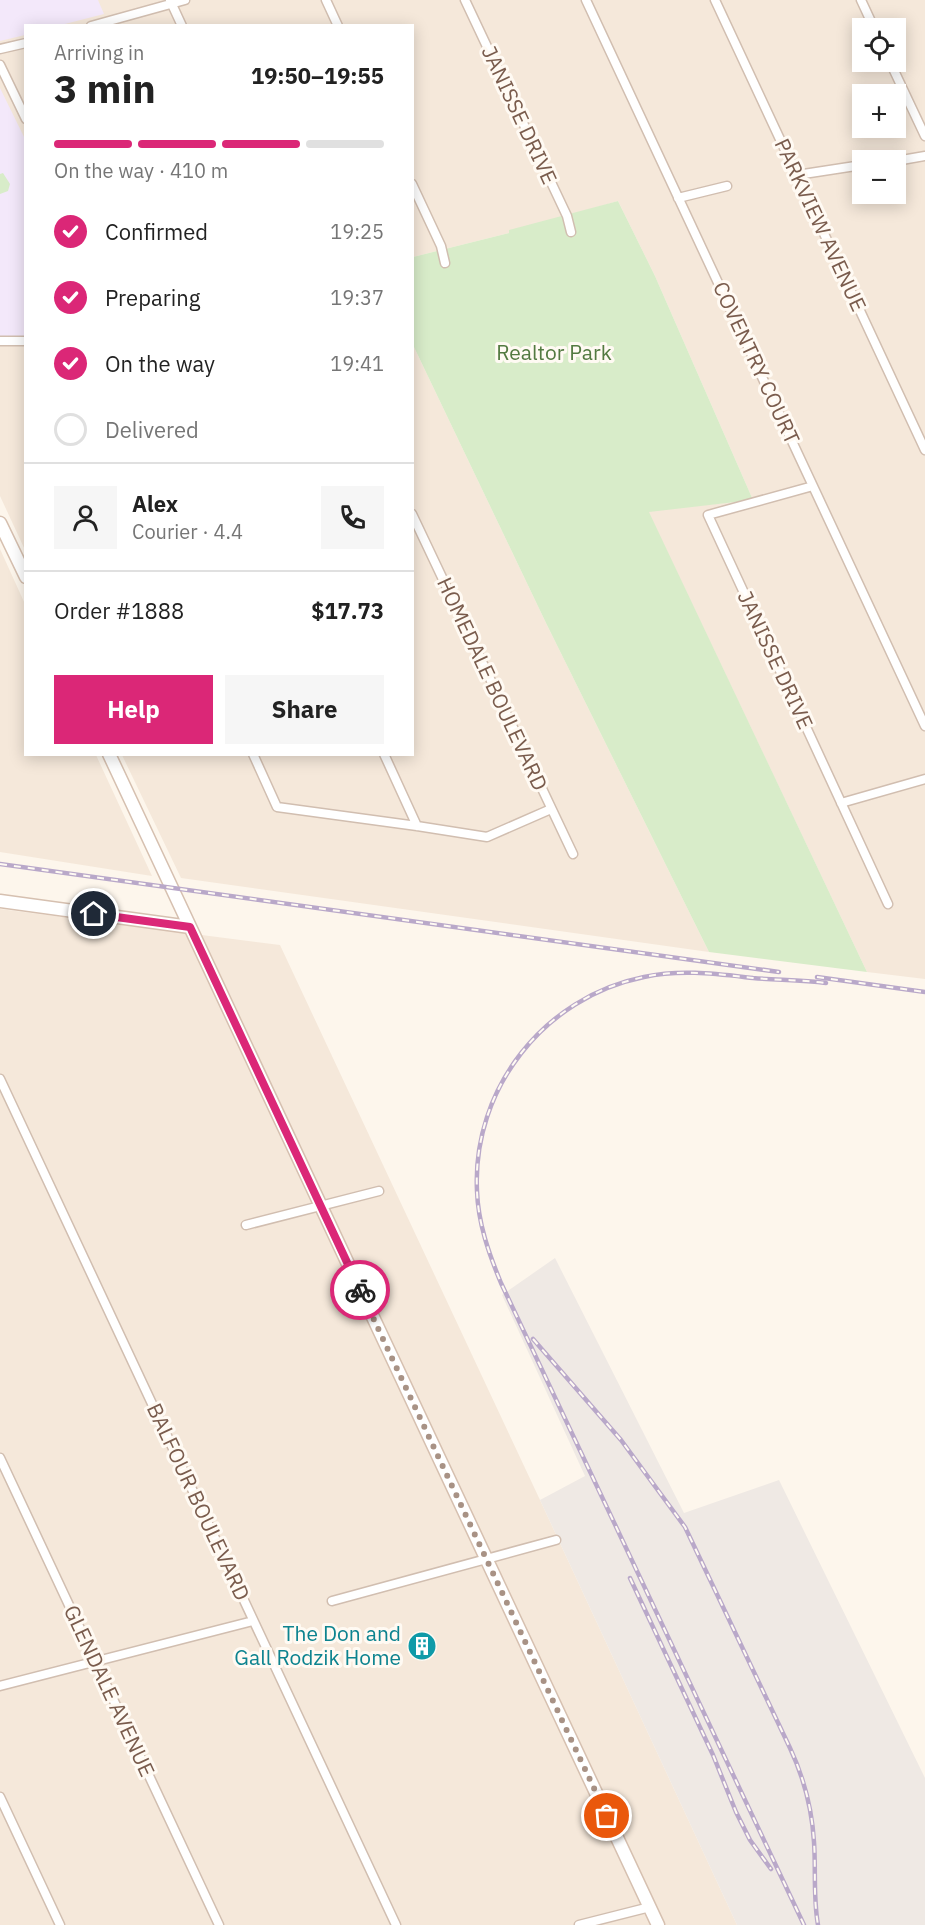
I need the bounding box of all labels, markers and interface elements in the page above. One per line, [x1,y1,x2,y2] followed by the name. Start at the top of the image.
[852,18,906,204] map controls
[852,18,906,72] button: locate
[54,39,144,66] text: Arriving in
[476,41,564,188] street label: JANISSE DRIVE
[251,61,384,90] text: 19:50–19:55
[54,63,156,114] text: 3 min
[852,84,906,138] button: +
[769,134,873,316] street label: PARKVIEW AVENUE
[852,150,906,204] button: −
[54,157,228,184] text: On the way · 410 m
[54,215,87,248] icon: check
[105,217,208,246] text: Confirmed
[330,218,384,245] text: 19:25
[707,277,807,448] street label: COVENTRY COURT
[54,281,87,314] icon: check
[105,283,200,312] text: Preparing
[330,284,384,311] text: 19:37
[496,338,612,366] park label: Realtor Park
[54,347,87,380] icon: check
[105,349,215,378] text: On the way
[330,350,384,377] text: 19:41
[105,415,199,444] text: Delivered
[54,486,117,549] button: person
[321,486,384,549] button: phone
[132,489,178,518] text: Alex
[132,518,243,545] text: Courier · 4.4
[431,572,555,795] street label: HOMEDALE BOULEVARD
[732,586,820,733] street label: JANISSE DRIVE
[54,596,184,625] text: Order #1888
[311,596,384,625] text: $17.73
[54,675,213,744] button: Help
[225,675,384,744] button: Share
[68,888,119,939] pin
[77,897,110,930] icon: home
[330,1260,390,1320] courier
[344,1274,377,1307] icon: bike
[141,1398,257,1605] street label: BALFOUR BOULEVARD
[58,1600,162,1781] street label: GLENDALE AVENUE
[234,1619,401,1671] place label: The Don and Gall Rodzik Home
[406,1630,438,1662] building icon: The Don and Gall Rodzik Home
[581,1790,632,1841] pin
[590,1799,623,1832] icon: bag

